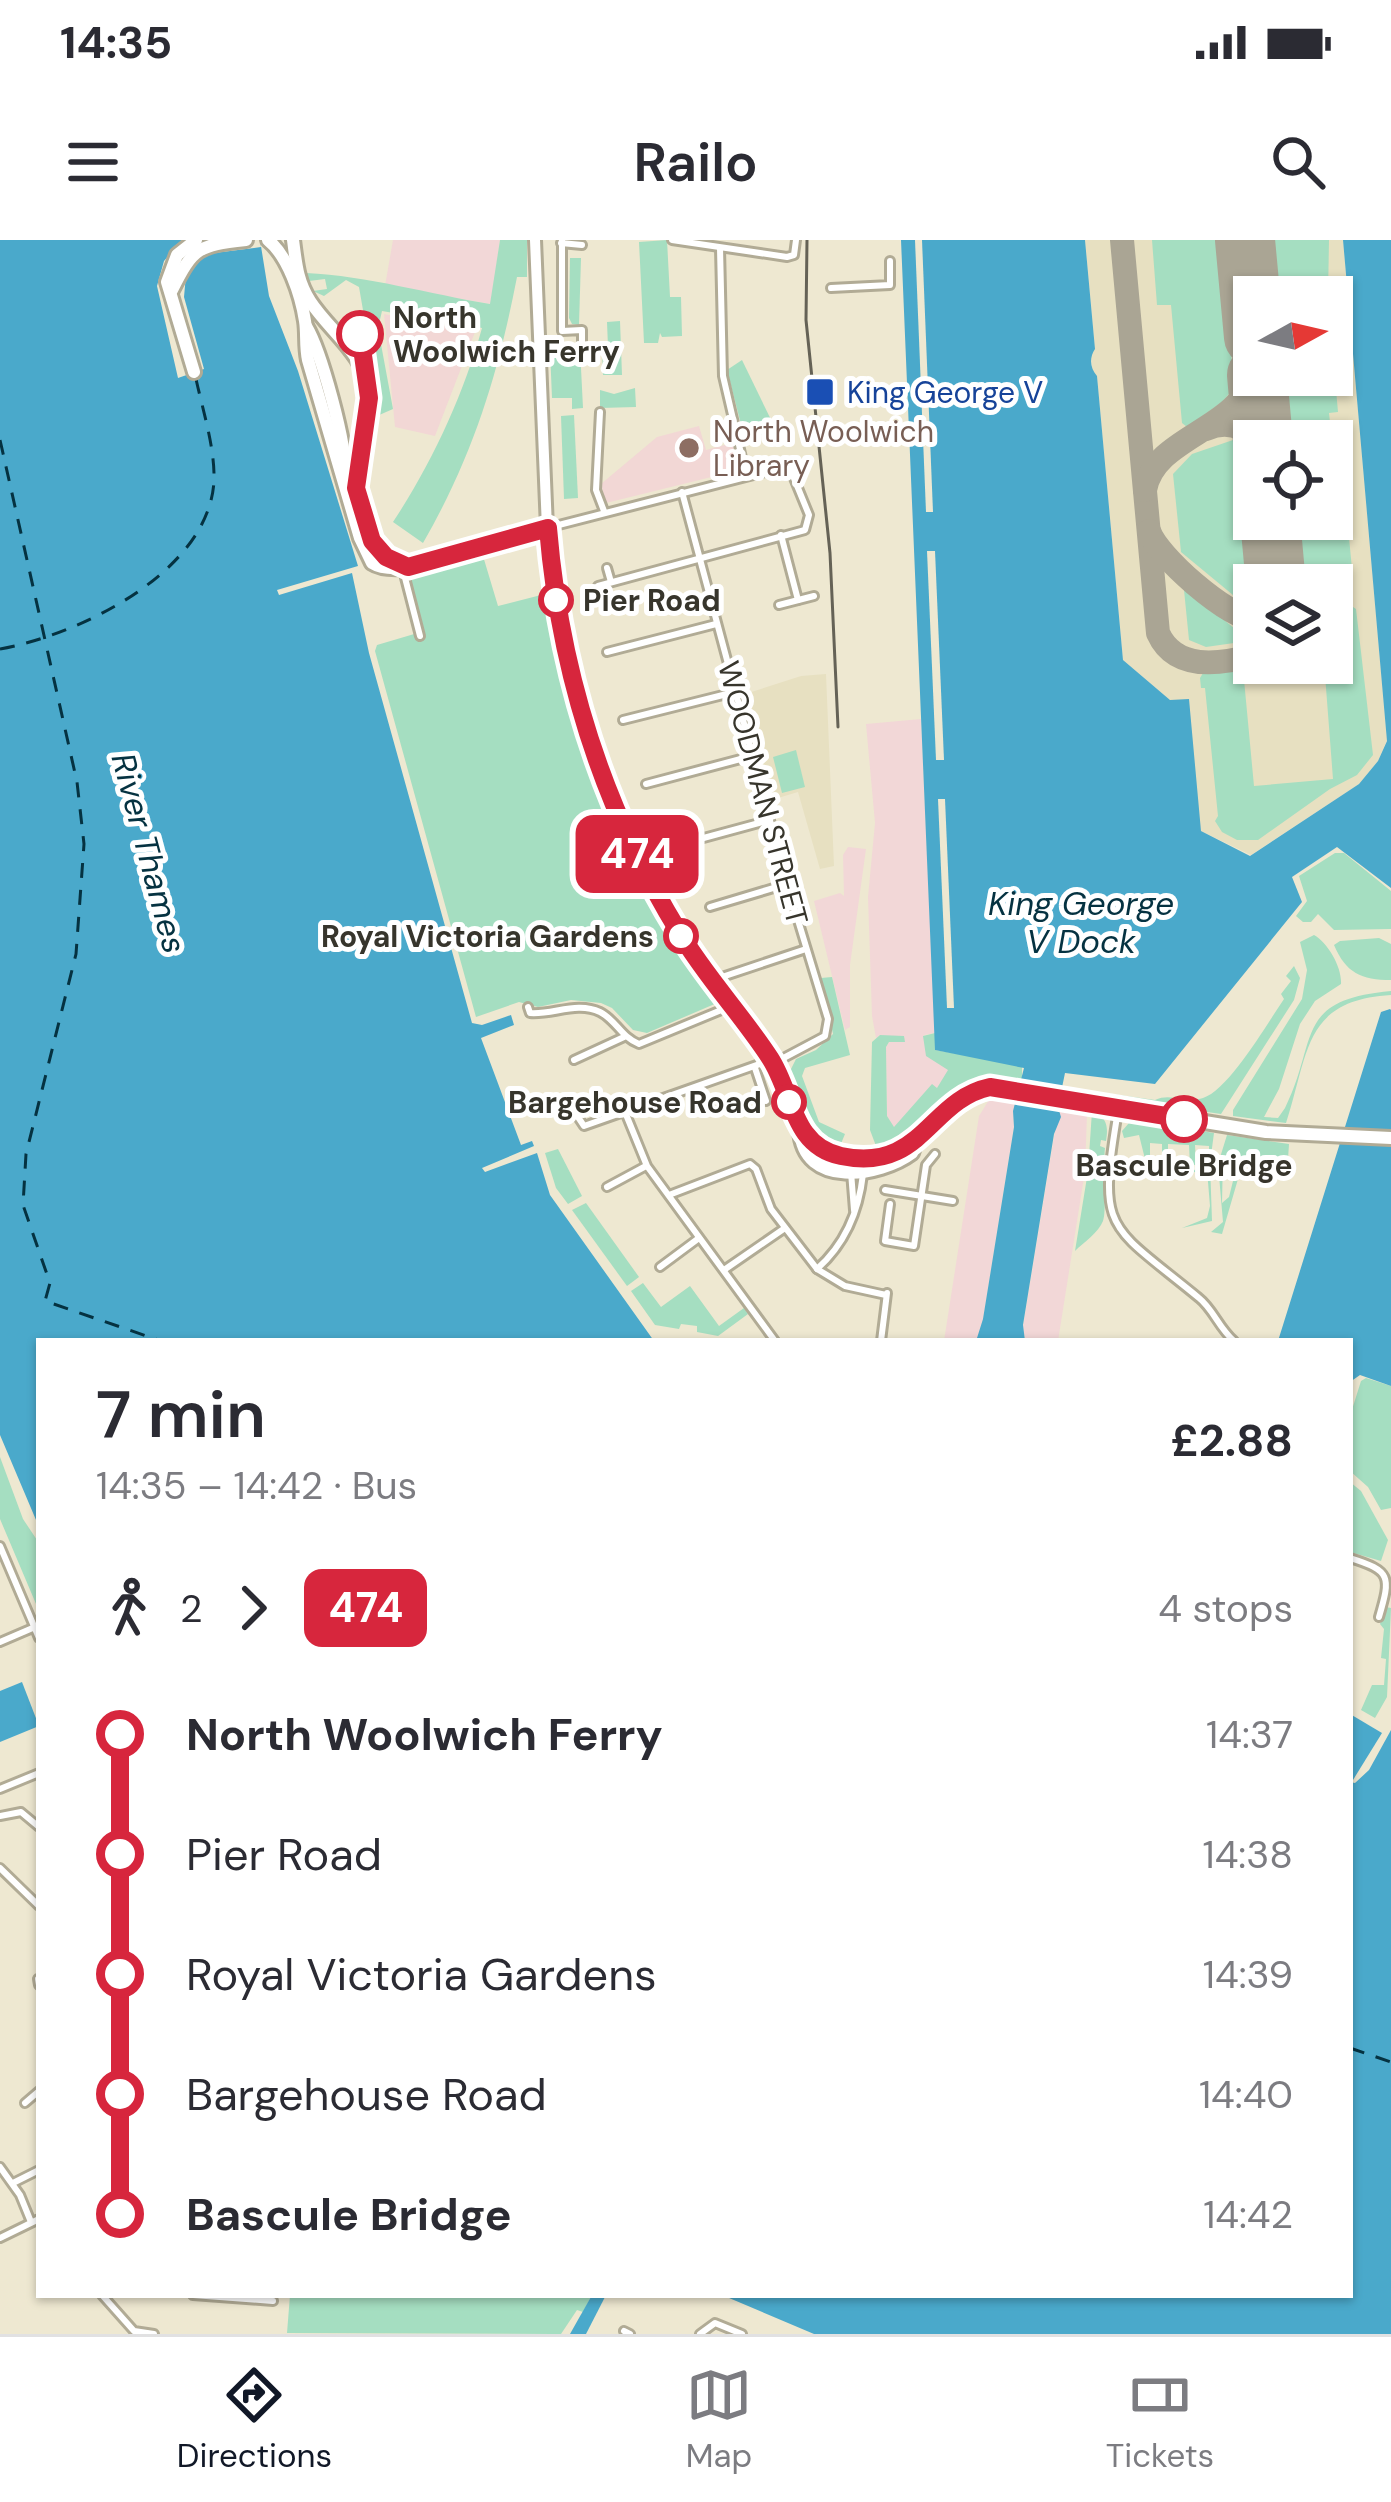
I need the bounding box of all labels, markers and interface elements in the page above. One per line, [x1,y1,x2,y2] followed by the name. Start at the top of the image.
[60,13,172,72] text: 14:35
[633,127,758,198] text: Railo
[60,129,126,195] icon: menu
[1265,129,1331,195] icon: search
[1233,276,1353,396] north arrow
[1233,276,1353,684] map controls
[393,298,620,371] place label: North Woolwich Ferry
[338,312,382,356] marker: North Woolwich Ferry
[847,373,1043,412] place label: King George V
[804,376,836,408] marker: King George V
[713,412,934,485] place label: North Woolwich Library
[1233,420,1353,540] button: locate
[676,435,702,461] marker: North Woolwich Library
[1233,564,1353,684] button: layers
[583,581,721,620] place label: Pier Road
[540,584,572,616] marker: Pier Road
[709,657,817,929] street label: WOODMAN STREET
[102,748,196,958] water label: River Thames
[568,815,706,893] line badge: 474
[600,826,674,881] text: 474
[988,882,1174,963] water label: King George V Dock
[321,917,654,956] place label: Royal Victoria Gardens
[665,920,697,952] marker: Royal Victoria Gardens
[508,1083,762,1122] place label: Bargehouse Road
[773,1086,805,1118] marker: Bargehouse Road
[1162,1097,1206,1141] marker: Bascule Bridge
[1075,1146,1293,1185] place label: Bascule Bridge
[96,1372,266,1457] text: 7 min
[1171,1411,1293,1470] text: £2.88
[96,1460,417,1511] text: 14:35 – 14:42 · Bus
[96,1575,162,1641] icon: walk
[220,1575,286,1641] icon: forward
[328,1580,403,1635] text: 474
[180,1583,202,1634] text: 2
[1158,1583,1293,1634] text: 4 stops
[186,1705,663,1764] text: North Woolwich Ferry
[1206,1709,1293,1760] text: 14:37
[186,1825,382,1884] text: Pier Road
[1203,1829,1293,1880] text: 14:38
[186,1945,657,2004] text: Royal Victoria Gardens
[1203,1949,1293,2000] text: 14:39
[186,2065,547,2124] text: Bargehouse Road
[1199,2069,1293,2120] text: 14:40
[186,2185,512,2244] text: Bascule Bridge
[1203,2189,1293,2240] text: 14:42
[177,2362,332,2477] tab: Directions
[686,2362,752,2477] tab: Map
[1106,2362,1214,2477] tab: Tickets

